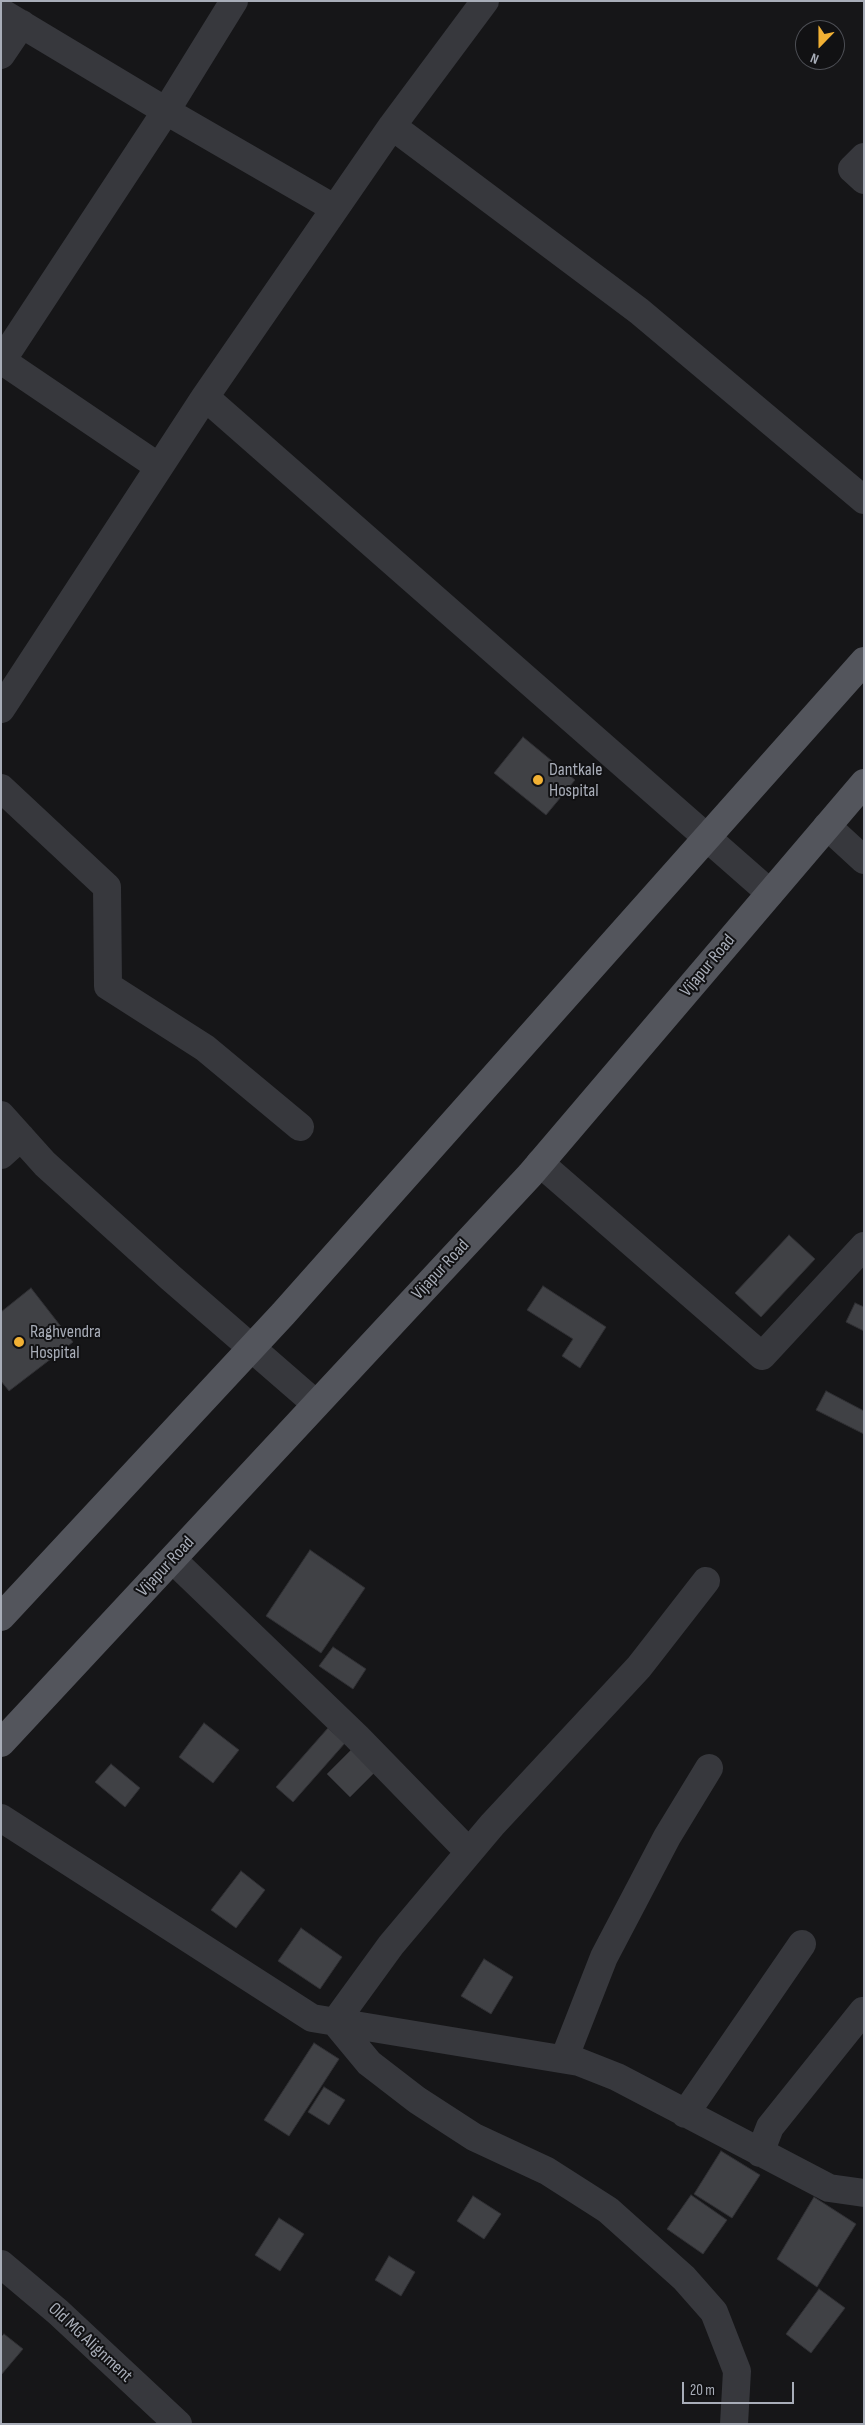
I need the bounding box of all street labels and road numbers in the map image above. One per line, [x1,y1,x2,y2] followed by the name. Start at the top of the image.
[676,930,740,1002] street label: Vijapur Road
[408,1235,474,1305] street label: Vijapur Road
[133,1532,199,1602] street label: Vijapur Road
[43,2299,137,2387] street label: Old MG Alignment

